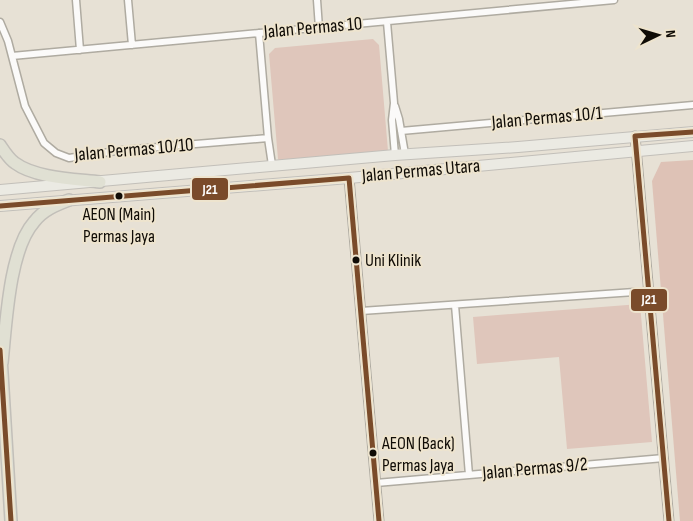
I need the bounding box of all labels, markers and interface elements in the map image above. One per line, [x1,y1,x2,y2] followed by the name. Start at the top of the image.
[633,10,683,60] north arrow
[262,12,363,44] street label: Jalan Permas 10
[662,29,679,38] text: N
[490,102,604,134] street label: Jalan Permas 10/1
[72,133,195,167] street label: Jalan Permas 10/10
[360,154,481,188] street label: Jalan Permas Utara
[191,177,229,201] line badge: J21
[202,181,218,198] text: J21
[114,191,124,201] marker: AEON (Main) Permas Jaya
[82,204,155,247] place label: AEON (Main) Permas Jaya
[365,250,421,271] place label: Uni Klinik
[351,255,361,265] marker: Uni Klinik
[630,288,668,312] line badge: J21
[641,291,657,308] text: J21
[381,433,455,476] place label: AEON (Back) Permas Jaya
[368,448,378,458] marker: AEON (Back) Permas Jaya
[480,453,589,485] street label: Jalan Permas 9/2

